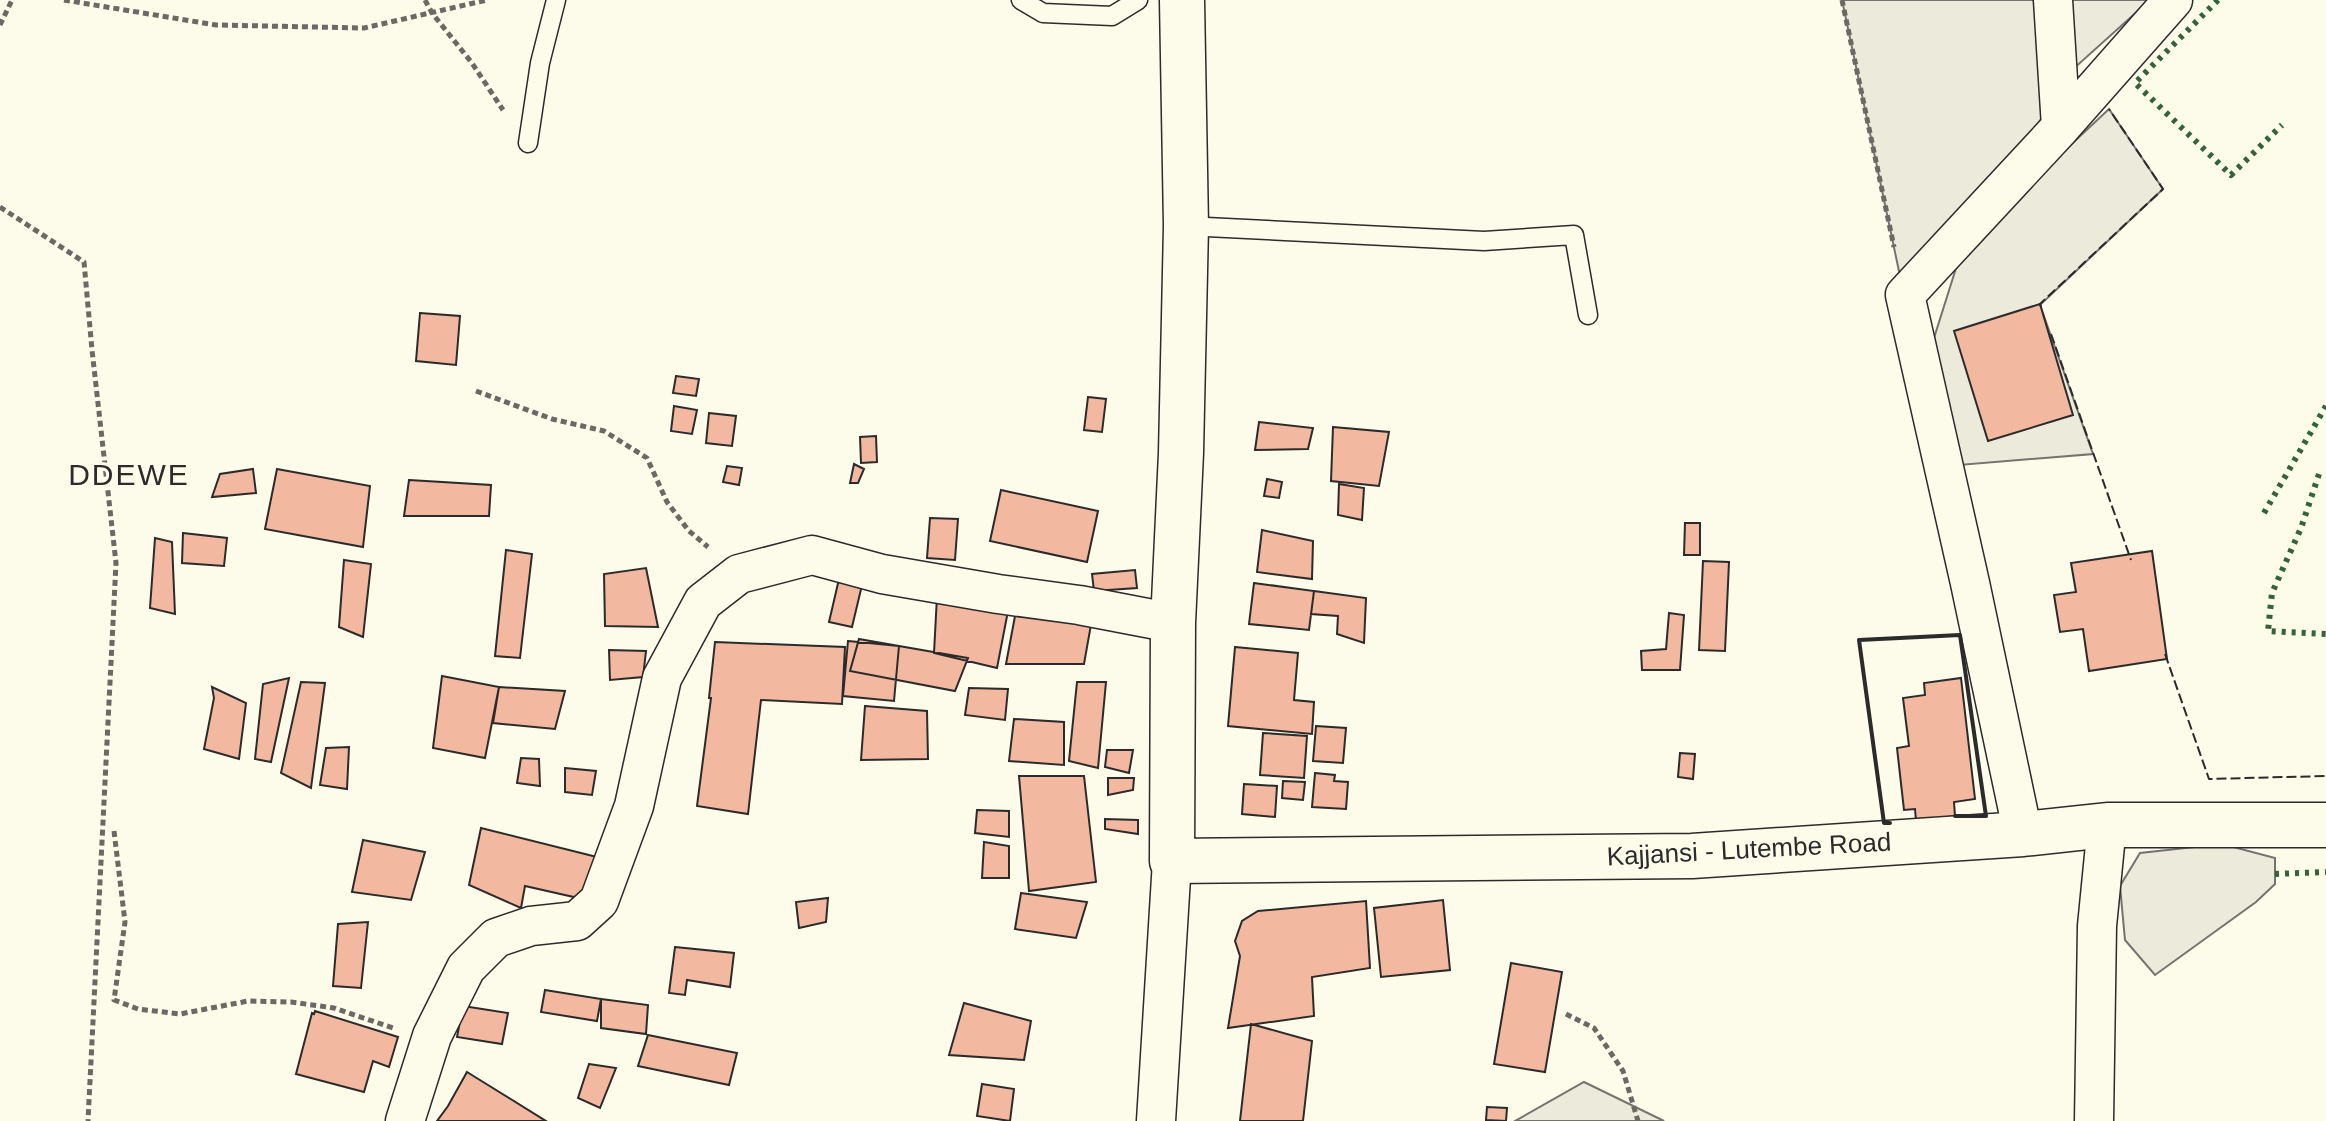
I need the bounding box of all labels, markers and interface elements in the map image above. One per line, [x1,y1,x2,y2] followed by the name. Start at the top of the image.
[68,458,190,491] district label: DDEWE
[1606,827,1892,871] street label: Kajjansi - Lutembe Road

